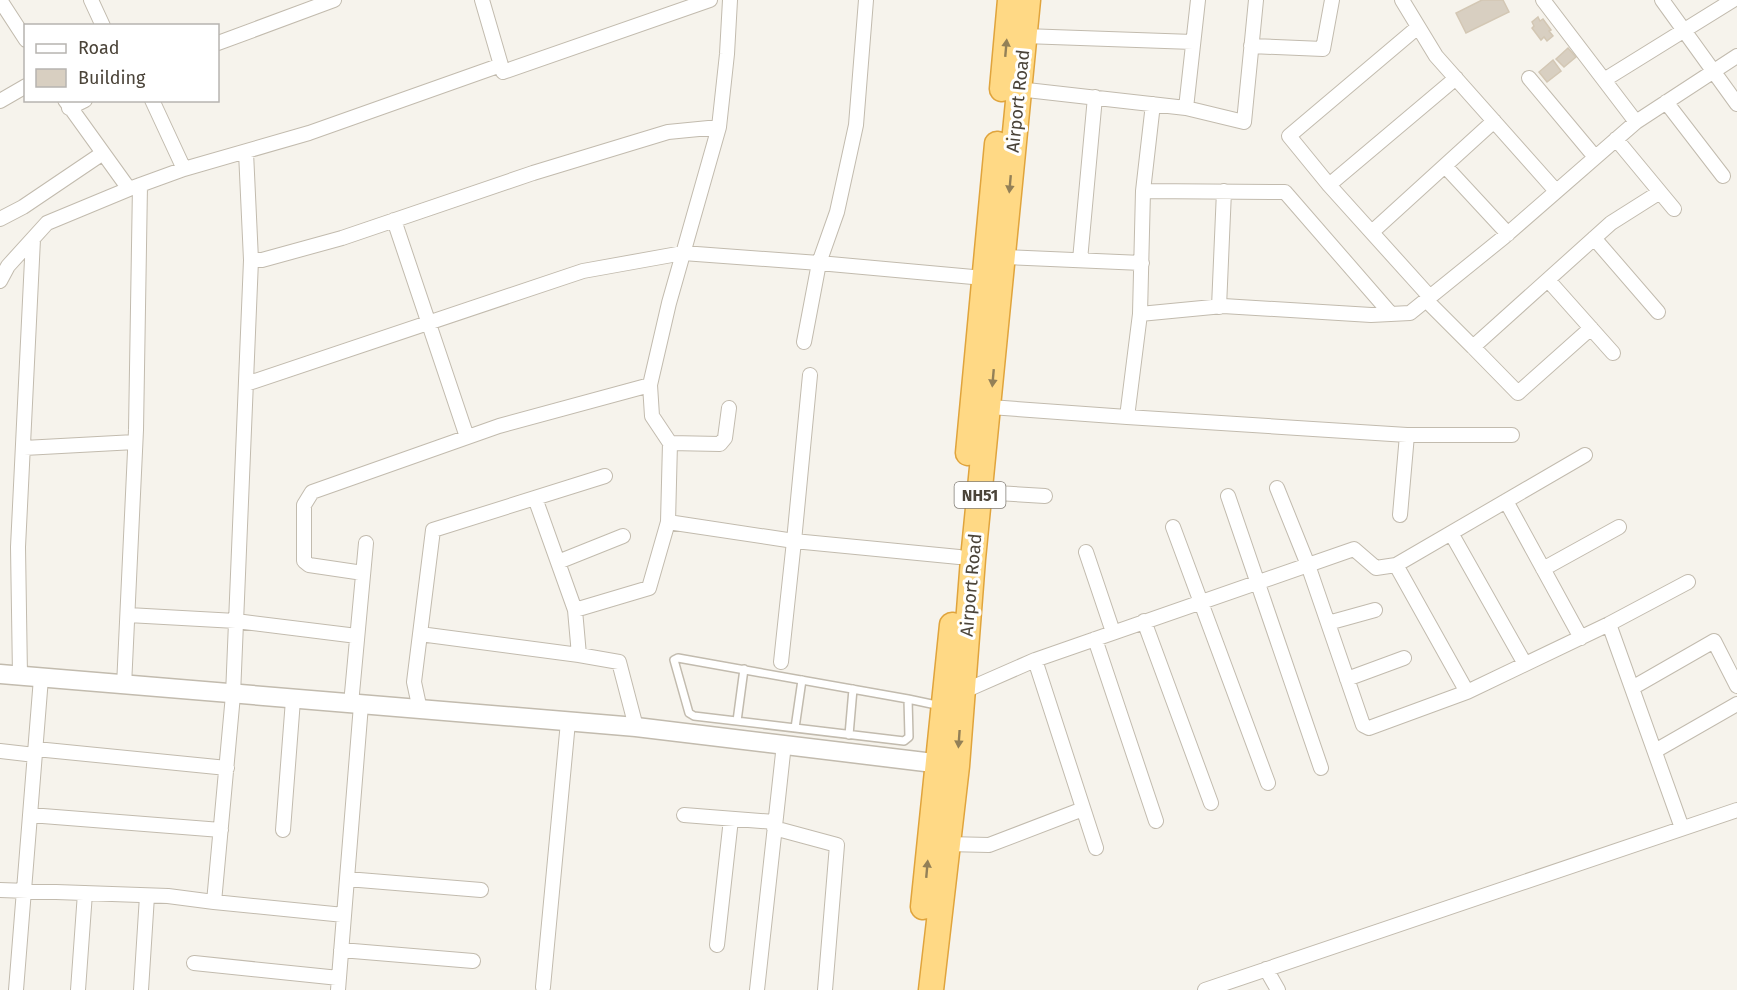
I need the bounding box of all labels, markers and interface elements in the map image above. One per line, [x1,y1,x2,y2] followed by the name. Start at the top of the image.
[24,24,219,102] legend
[78,37,120,59] text: Road
[1001,38,1011,57] one-way arrow
[1002,49,1034,153] street label: Airport Road
[78,67,146,89] text: Building
[1005,174,1015,193] one-way arrow
[988,368,998,387] one-way arrow
[954,482,1006,508] road number: NH51
[956,533,986,637] street label: Airport Road
[955,730,964,749] one-way arrow
[922,859,932,878] one-way arrow

